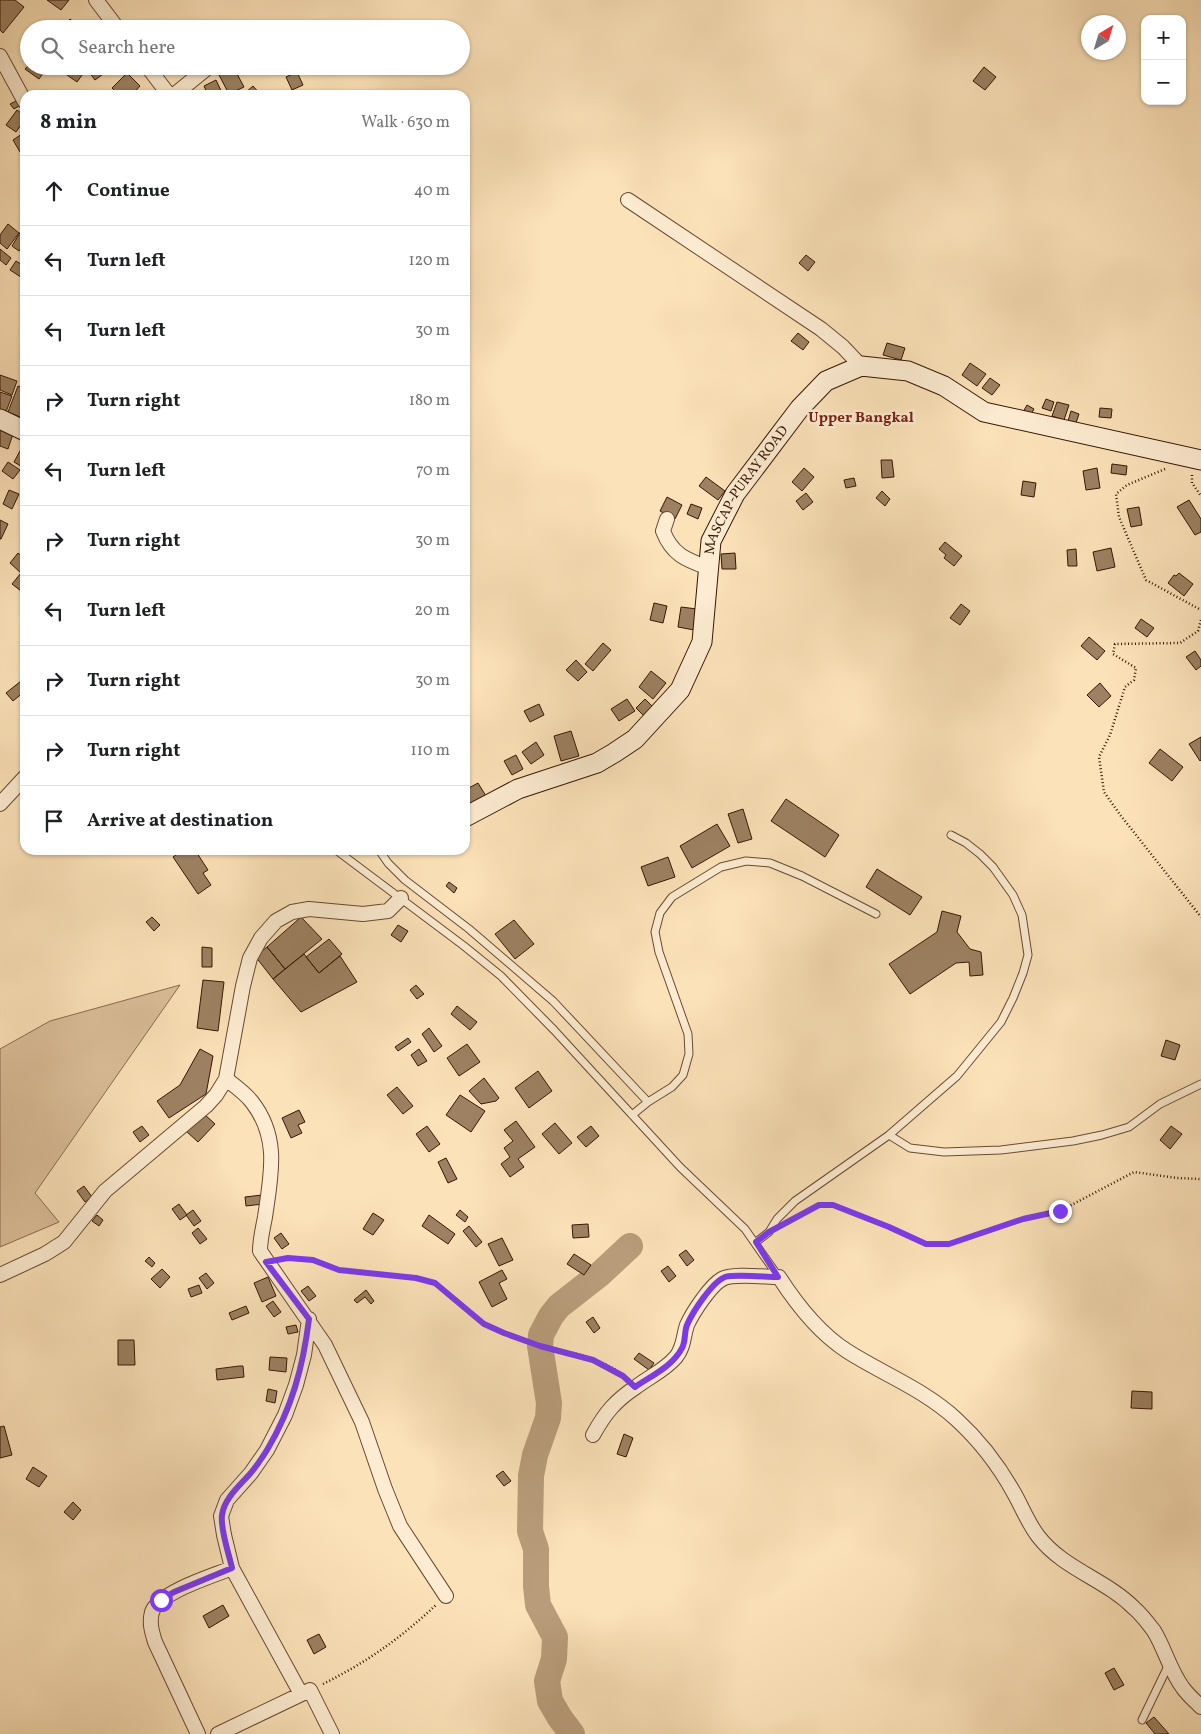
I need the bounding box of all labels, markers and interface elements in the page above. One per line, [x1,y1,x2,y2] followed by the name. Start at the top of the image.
[1081,15,1126,60] north arrow
[1141,15,1186,105] map controls
[1141,15,1186,60] button: +
[20,20,470,75] search box
[38,34,66,62] icon: search
[78,35,175,61] text: Search here
[1141,60,1186,105] button: −
[40,108,97,137] text: 8 min
[361,112,450,134] text: Walk · 630 m
[40,177,68,205] icon: ahead
[87,178,170,204] text: Continue
[414,180,450,202] text: 40 m
[40,247,68,275] icon: left
[87,248,166,274] text: Turn left
[408,250,450,272] text: 120 m
[40,317,68,345] icon: left
[87,318,166,344] text: Turn left
[415,320,450,342] text: 30 m
[40,387,68,415] icon: right
[87,388,180,414] text: Turn right
[409,390,450,412] text: 180 m
[808,408,914,429] district label: Upper Bangkal
[700,422,793,555] street label: MASCAP-PURAY ROAD
[40,457,68,485] icon: left
[87,458,166,484] text: Turn left
[416,460,450,482] text: 70 m
[40,527,68,555] icon: right
[87,528,180,554] text: Turn right
[415,530,450,552] text: 30 m
[40,597,68,625] icon: left
[87,598,166,624] text: Turn left
[415,600,450,622] text: 20 m
[40,667,68,695] icon: right
[87,668,180,694] text: Turn right
[415,670,450,692] text: 30 m
[40,737,68,765] icon: right
[87,738,180,764] text: Turn right
[411,740,450,762] text: 110 m
[40,807,68,835] icon: arrive
[87,808,273,834] text: Arrive at destination
[1049,1200,1072,1223] route end
[150,1589,173,1612] route start

